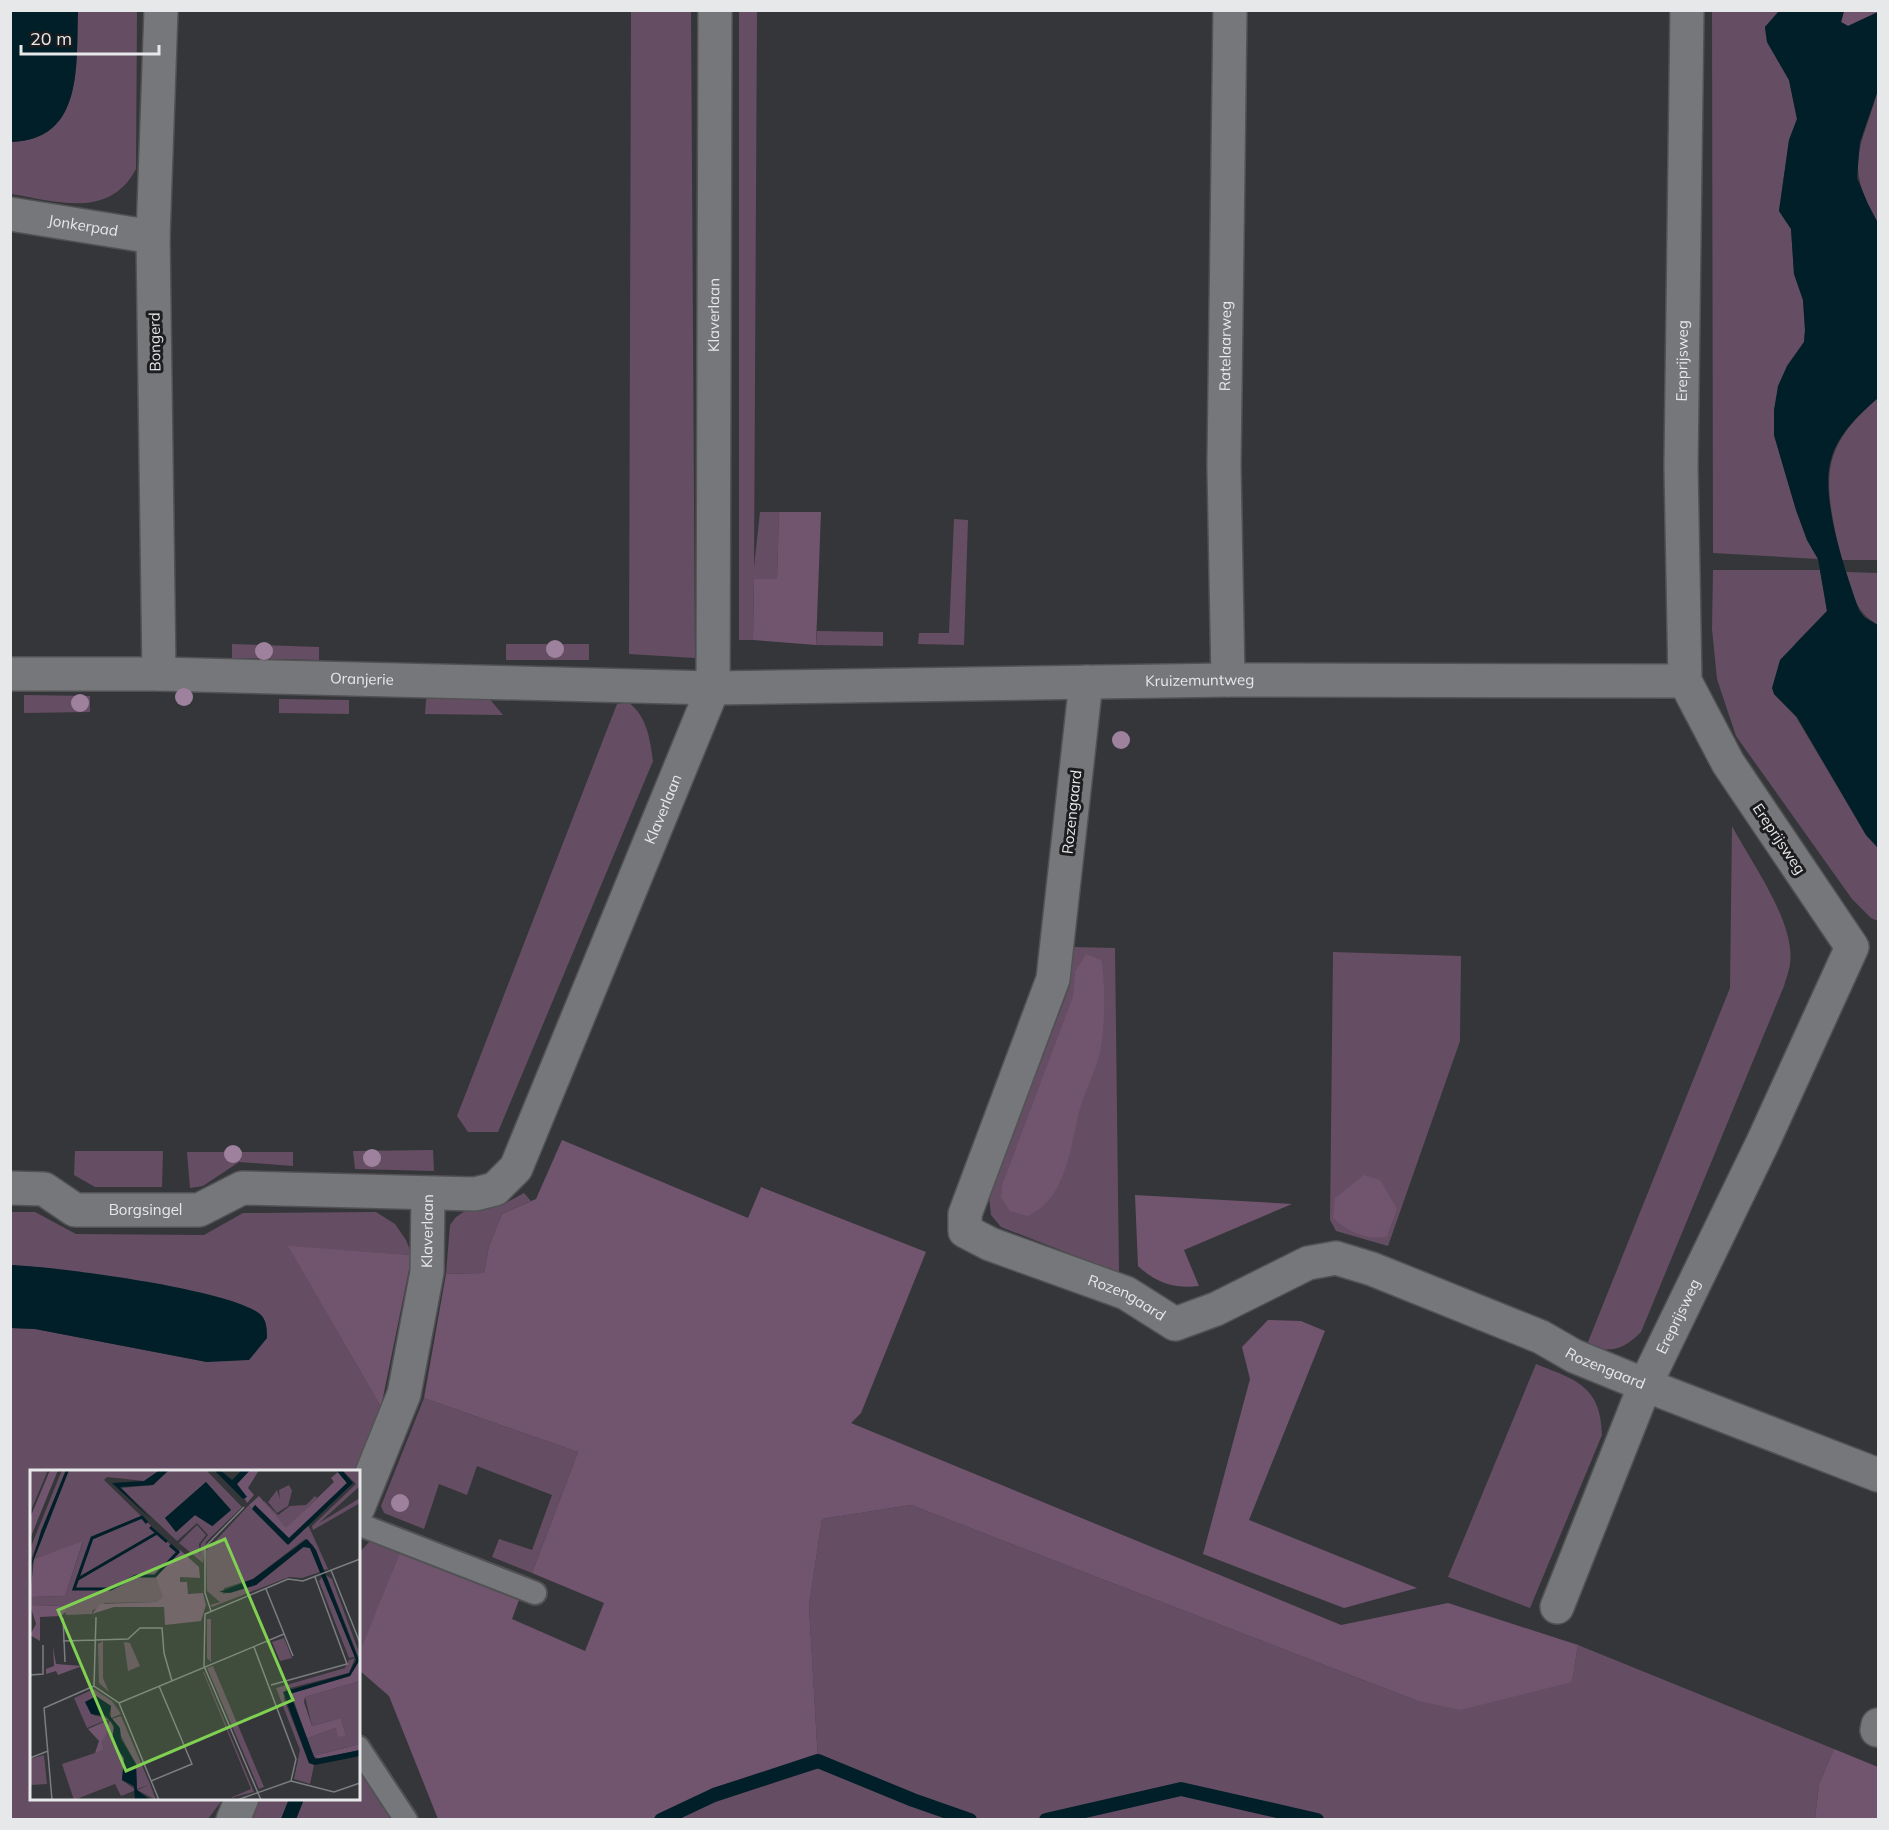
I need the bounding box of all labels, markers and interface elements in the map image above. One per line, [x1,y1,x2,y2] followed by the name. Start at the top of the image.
[21,18,159,56] scale bar
[30,27,72,50] text: 20 m
[47,210,119,240] street label: Jonkerpad
[704,278,723,352] street label: Klaverlaan
[1215,301,1235,391] street label: Ratelaarweg
[144,312,165,372] street label: Bongerd
[1672,320,1692,402] street label: Ereprijsweg
[330,668,394,689] street label: Oranjerie
[1145,670,1254,690] street label: Kruizemuntweg
[1058,769,1085,855] street label: Rozengaard
[640,771,686,847] street label: Klaverlaan
[1749,800,1810,878] street label: Ereprijsweg
[417,1194,437,1268] street label: Klaverlaan
[109,1200,182,1219] street label: Borgsingel
[1085,1270,1169,1325] street label: Rozengaard
[1652,1275,1704,1357] street label: Ereprijsweg
[1562,1343,1648,1393] street label: Rozengaard
[30,1470,360,1800] inset map

